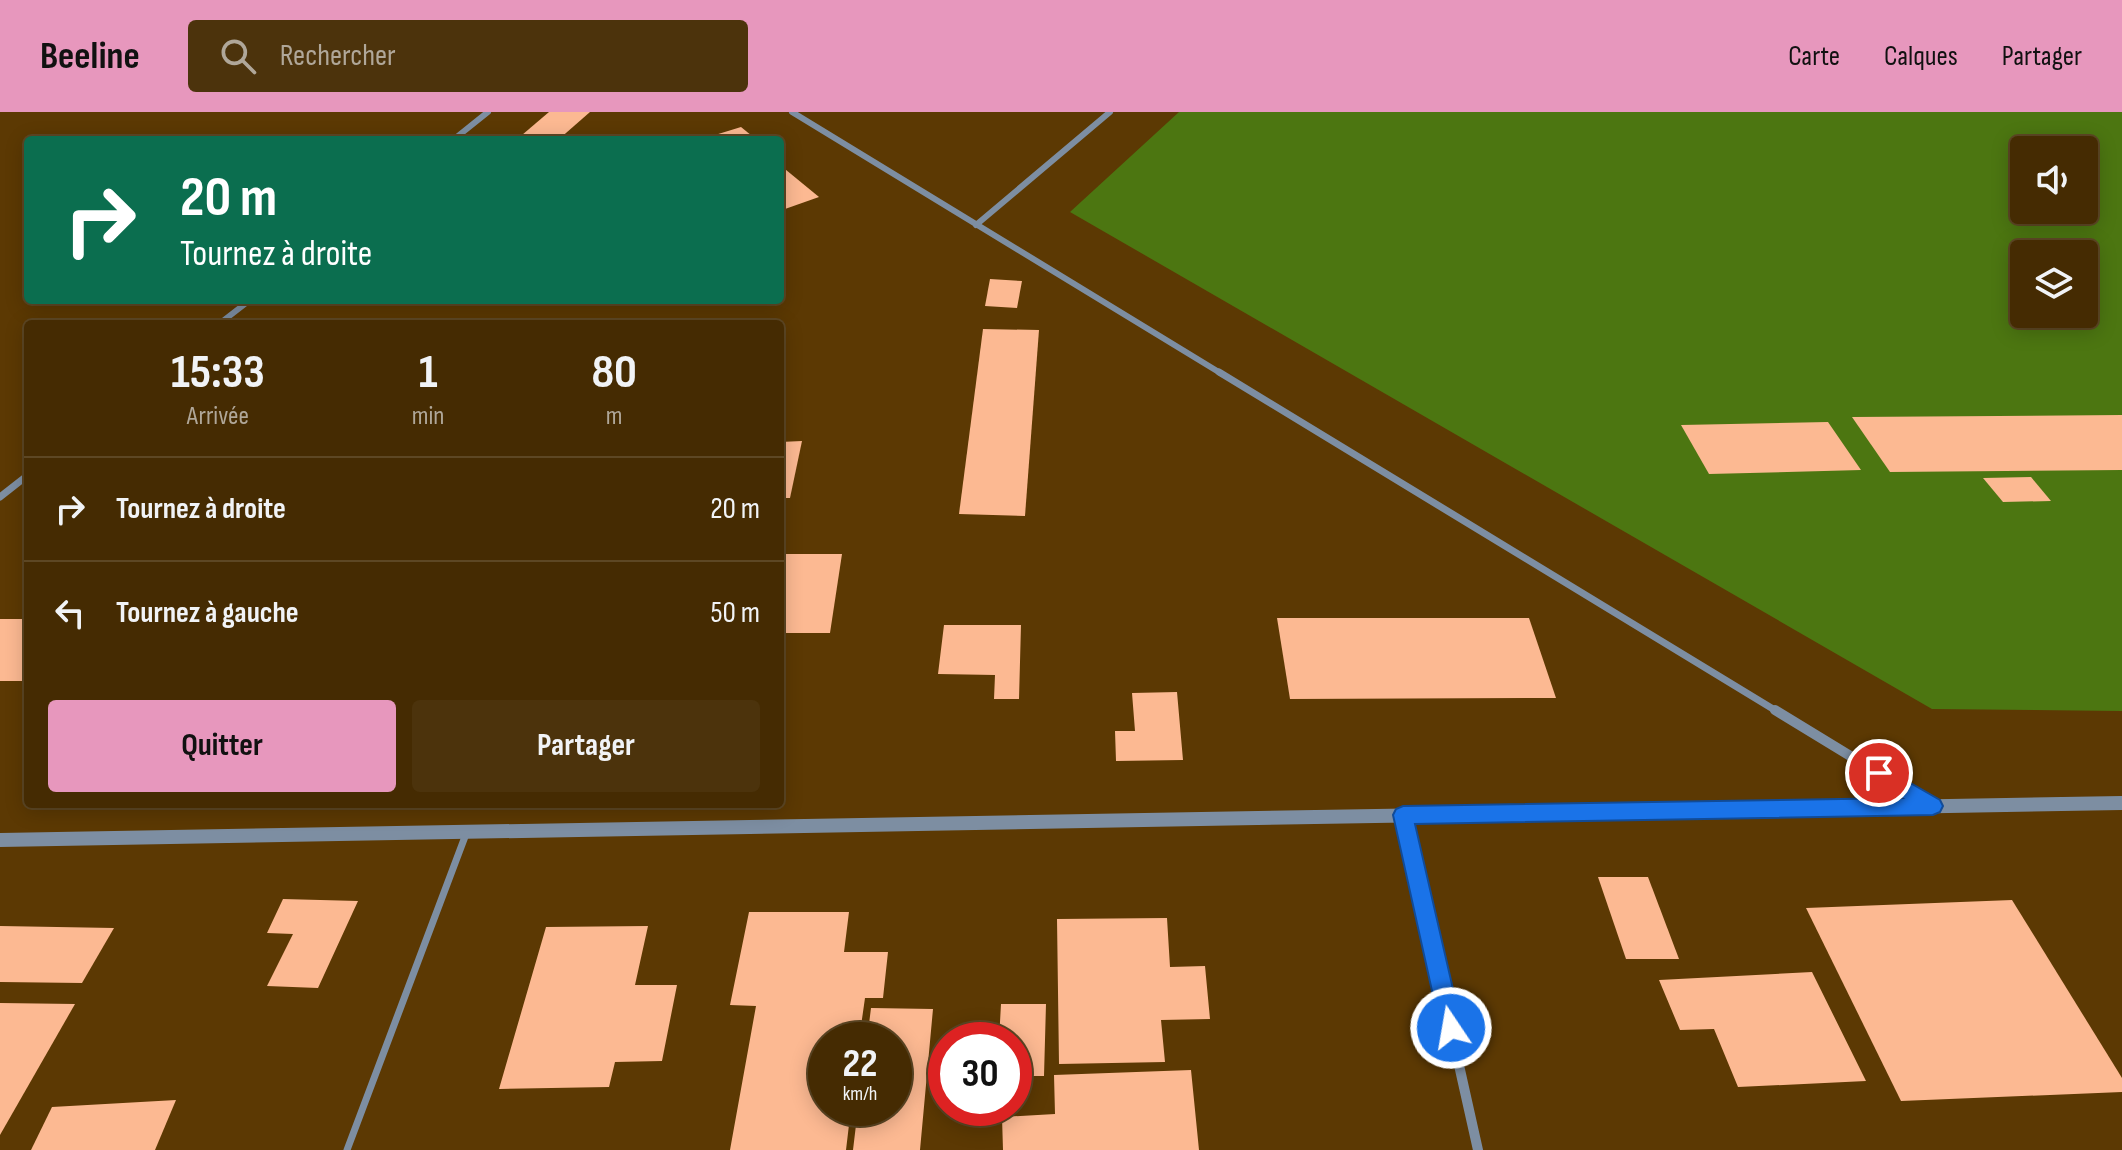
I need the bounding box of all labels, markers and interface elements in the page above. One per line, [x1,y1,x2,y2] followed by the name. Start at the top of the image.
[188,20,748,92] search box
[40,34,140,79] text: Beeline
[216,34,260,78] icon: search
[280,38,396,74] text: Rechercher
[1788,40,1840,73] text: Carte
[1884,40,1958,73] text: Calques
[2002,40,2082,73] text: Partager
[2010,136,2098,328] map controls
[2010,136,2098,224] button: sound
[180,165,277,232] text: 20 m
[48,168,152,272] icon: right
[180,233,372,276] text: Tournez à droite
[2010,240,2098,328] button: layers
[171,344,265,401] text: 15:33
[419,344,438,401] text: 1
[591,344,637,401] text: 80
[187,401,249,432] text: Arrivée
[412,401,444,432] text: min
[606,401,623,432] text: m
[48,487,92,531] icon: right
[116,491,286,527] text: Tournez à droite
[710,491,760,527] text: 20 m
[48,591,92,635] icon: left
[116,595,299,631] text: Tournez à gauche
[711,595,760,631] text: 50 m
[48,700,396,792] button: Quitter
[412,700,760,792] button: Partager
[1845,739,1913,807] pin
[1857,751,1901,795] icon: arrive
[1409,986,1493,1070] position arrow
[928,1022,1032,1126] speed limit sign: 30
[842,1040,878,1088] text: 22
[843,1082,877,1106] text: km/h

